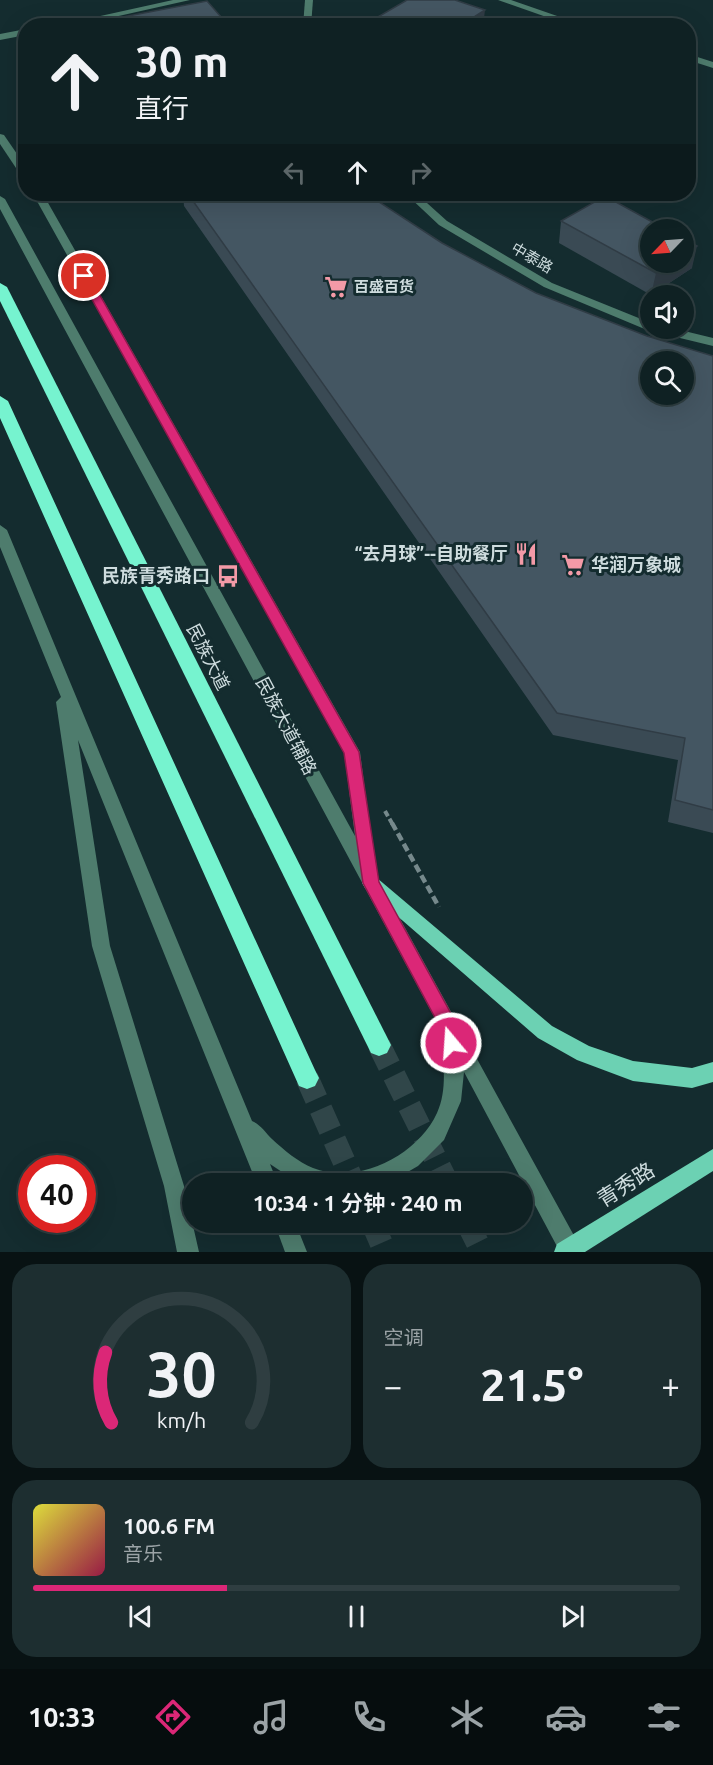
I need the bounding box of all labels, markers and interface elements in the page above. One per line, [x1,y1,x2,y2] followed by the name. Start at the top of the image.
[135,38,229,85] text: 30 m
[36,42,114,120] icon: ahead
[135,93,189,123] text: 直行
[278,156,311,189] icon: left
[341,156,374,189] icon: ahead
[404,156,437,189] icon: right
[640,219,694,273] north arrow
[640,219,694,405] map controls
[509,239,556,276] street label: 中泰路
[58,250,109,301] pin
[67,259,100,292] icon: arrive
[323,274,349,300] supermarket icon: 百盛百货
[354,278,414,295] place label: 百盛百货
[640,285,694,339] button: sound
[640,351,694,405] button: search
[513,541,539,567] restaurant icon: “去月球”--自助餐厅
[354,543,508,563] place label: “去月球”--自助餐厅
[560,552,586,578] supermarket icon: 华润万象城
[591,554,681,574] place label: 华润万象城
[215,563,241,589] bus stop icon: 民族青秀路口
[102,565,210,585] place label: 民族青秀路口
[184,620,234,693] street label: 民族大道
[253,673,321,778] street label: 民族大道辅路
[419,1011,483,1075] position arrow
[18,1155,96,1233] speed limit sign: 40
[592,1157,659,1211] street label: 青秀路
[253,1190,462,1215] text: 10:34 · 1 分钟 · 240 m
[384,1326,424,1349] text: 空调
[146,1339,216,1409] text: 30
[480,1359,583,1410] text: 21.5°
[384,1367,402,1404] text: −
[661,1367,680,1404] text: +
[156,1408,206,1432] text: km/h
[123,1513,215,1538] text: 100.6 FM
[123,1542,163,1565] text: 音乐
[124,1600,157,1633] icon: previous
[340,1600,373,1633] icon: pause
[556,1600,589,1633] icon: next
[152,1696,194,1738] icon: directions
[250,1696,292,1738] icon: music
[348,1696,390,1738] icon: phone
[446,1696,488,1738] icon: climate
[545,1696,587,1738] icon: car
[643,1696,685,1738] icon: filters
[28,1702,96,1732] text: 10:33

